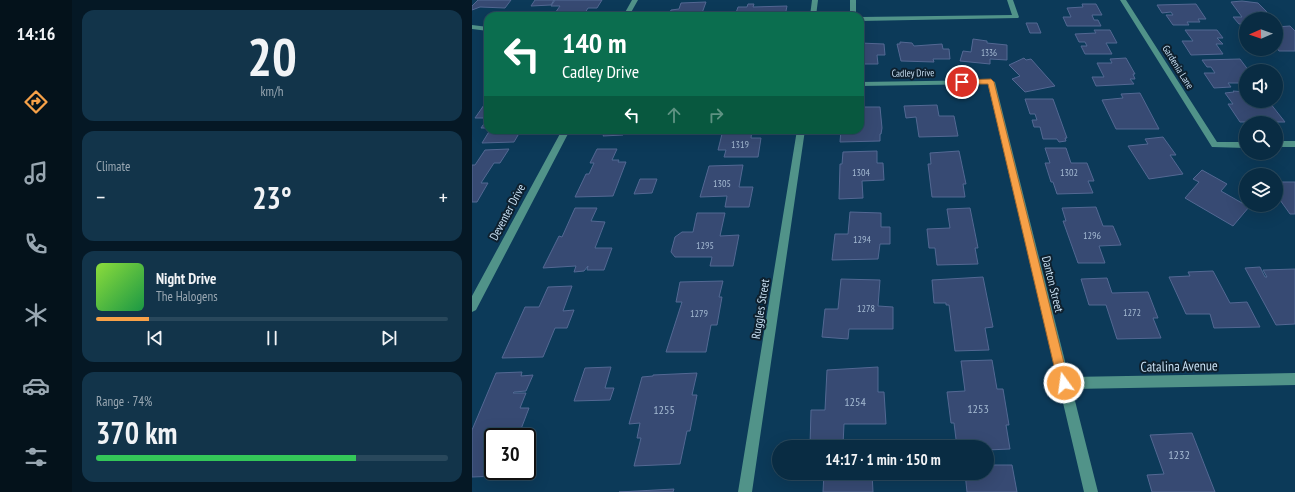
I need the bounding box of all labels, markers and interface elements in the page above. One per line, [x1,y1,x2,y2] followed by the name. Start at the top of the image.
[1239,12,1283,56] north arrow
[1239,12,1283,212] map controls
[17,22,55,45] text: 14:16
[247,23,297,90] text: 20
[562,24,626,61] text: 140 m
[496,28,548,80] icon: left
[1159,43,1197,91] street label: Gardenia Lane
[981,47,997,58] house number: 1336
[562,60,639,83] text: Cadley Drive
[1239,64,1283,108] button: sound
[945,65,979,99] pin
[891,66,935,80] street label: Cadley Drive
[951,71,973,93] icon: arrive
[260,83,284,100] text: km/h
[22,88,50,116] icon: directions
[621,104,643,126] icon: left
[663,104,685,126] icon: ahead
[705,104,727,126] icon: right
[1239,116,1283,160] button: search
[731,138,749,151] house number: 1319
[96,158,130,175] text: Climate
[22,159,50,187] icon: music
[852,166,871,179] house number: 1304
[1060,166,1078,179] house number: 1302
[1239,168,1283,212] button: layers
[713,177,731,190] house number: 1305
[252,178,292,217] text: 23°
[486,181,528,243] street label: Deventer Drive
[96,183,105,211] text: −
[439,183,448,211] text: +
[1083,229,1102,242] house number: 1296
[22,230,50,258] icon: phone
[853,233,872,246] house number: 1294
[696,239,714,252] house number: 1295
[1039,254,1067,314] street label: Danton Street
[156,269,216,288] text: Night Drive
[748,277,772,340] street label: Ruggles Street
[156,288,218,305] text: The Halogens
[22,301,50,329] icon: climate
[857,302,875,315] house number: 1278
[1123,306,1141,319] house number: 1272
[690,307,708,320] house number: 1279
[144,327,166,349] icon: previous
[261,327,283,349] icon: pause
[378,327,400,349] icon: next
[1140,356,1218,376] street label: Catalina Avenue
[1043,362,1085,404] position arrow
[22,372,50,400] icon: car
[96,393,152,410] text: Range · 74%
[844,394,866,409] house number: 1254
[967,401,989,416] house number: 1253
[653,402,675,417] house number: 1255
[96,413,177,452] text: 370 km
[484,428,536,480] speed limit sign: 30
[22,443,50,471] icon: filters
[1168,447,1190,462] house number: 1232
[825,450,941,469] text: 14:17 · 1 min · 150 m

